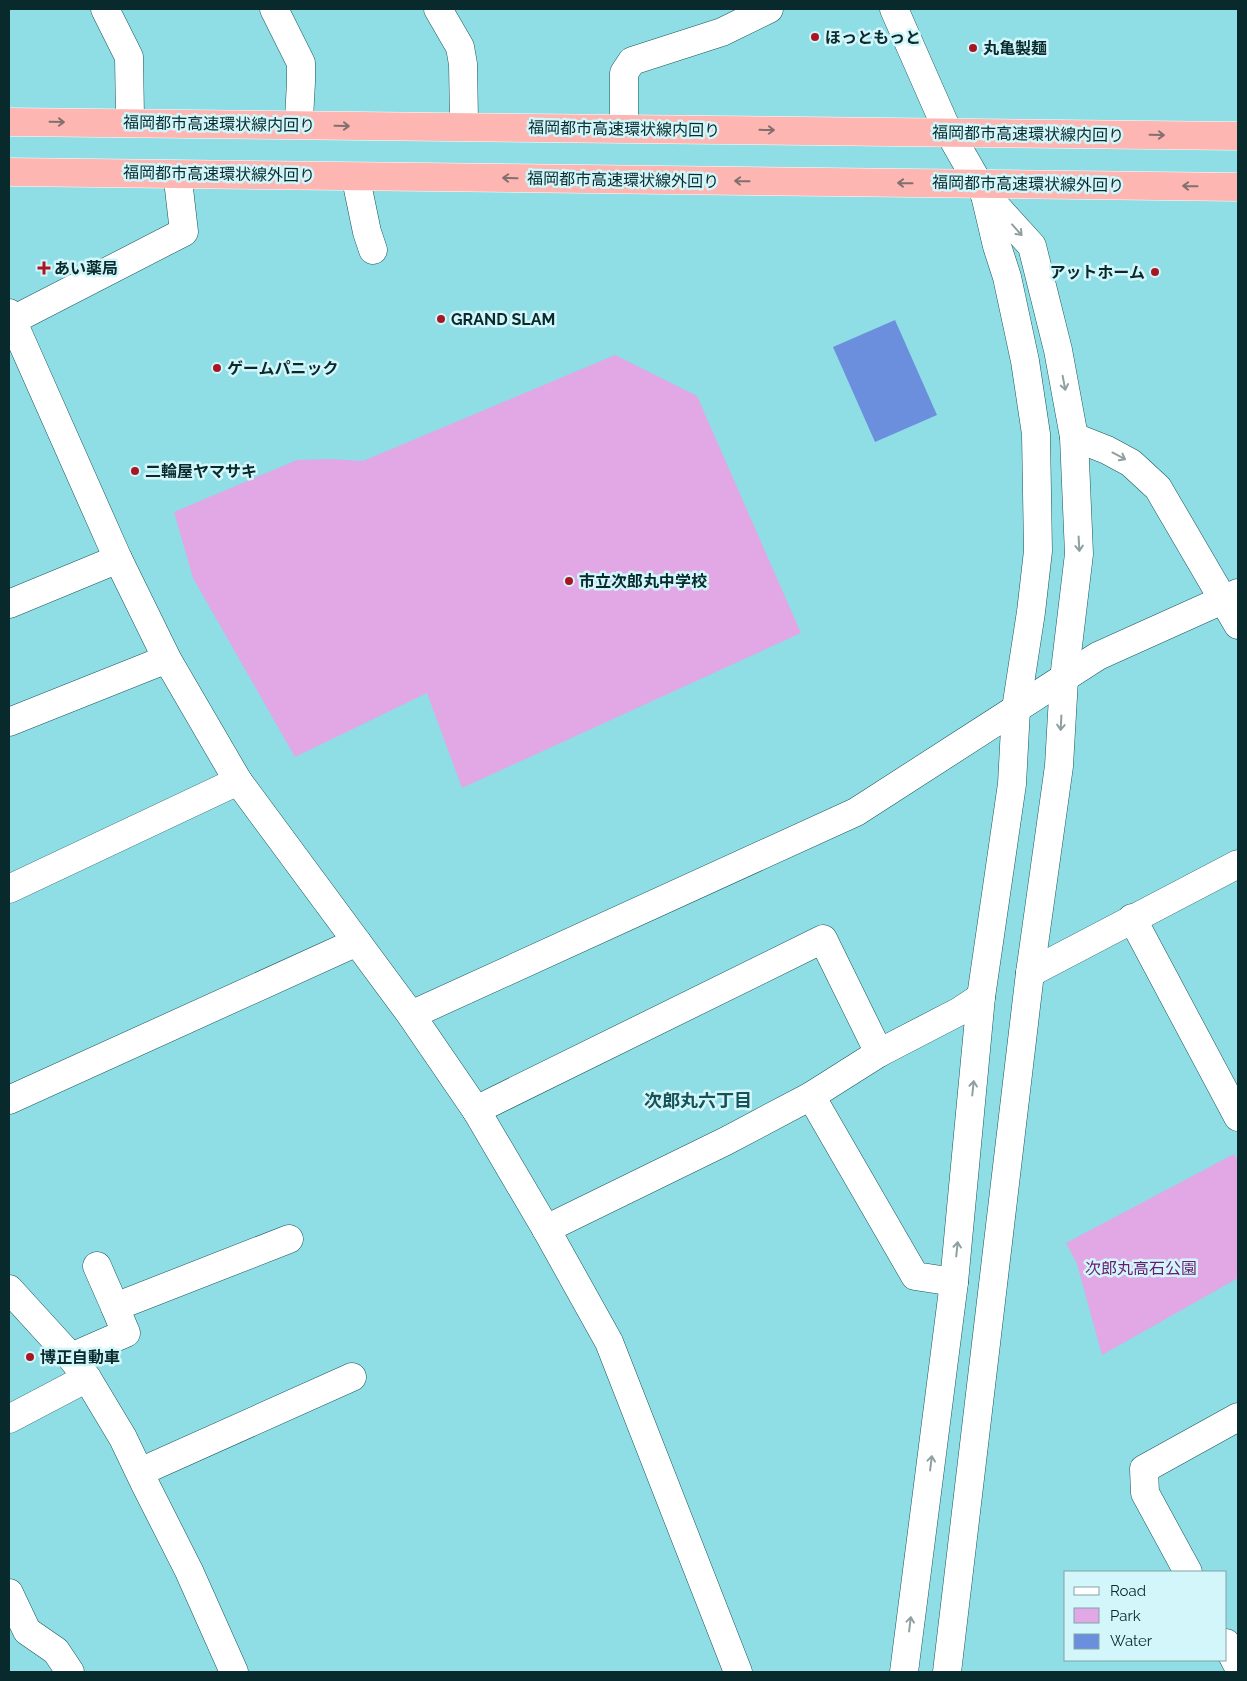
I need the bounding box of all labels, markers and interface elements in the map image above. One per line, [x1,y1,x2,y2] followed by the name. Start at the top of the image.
[825,28,921,47] place label: ほっともっと
[809,31,821,43] marker: ほっともっと
[983,39,1047,58] place label: 丸亀製麺
[967,42,979,54] marker: 丸亀製麺
[123,113,315,135] street label: 福岡都市高速環状線内回り
[49,117,65,127] one-way arrow
[528,118,720,140] street label: 福岡都市高速環状線内回り
[334,121,350,130] one-way arrow
[932,123,1124,145] street label: 福岡都市高速環状線内回り
[759,126,775,135] one-way arrow
[1149,130,1165,140] one-way arrow
[123,163,315,185] street label: 福岡都市高速環状線外回り
[527,169,719,191] street label: 福岡都市高速環状線外回り
[502,173,518,183] one-way arrow
[932,173,1124,195] street label: 福岡都市高速環状線外回り
[734,176,750,186] one-way arrow
[897,178,913,188] one-way arrow
[1182,181,1198,191] one-way arrow
[1011,223,1023,236] one-way arrow
[54,259,118,278] place label: あい薬局
[38,262,50,274] marker: あい薬局
[1049,263,1145,282] place label: アットホーム
[1149,266,1161,278] marker: アットホーム
[451,310,555,329] place label: GRAND SLAM
[435,313,447,325] marker: GRAND SLAM
[227,359,339,378] place label: ゲームパニック
[211,362,223,374] marker: ゲームパニック
[1059,374,1069,390] one-way arrow
[1111,452,1125,462] one-way arrow
[145,462,257,481] place label: 二輪屋ヤマサキ
[129,465,141,477] marker: 二輪屋ヤマサキ
[1074,536,1084,552] one-way arrow
[579,572,707,591] place label: 市立次郎丸中学校
[563,575,575,587] marker: 市立次郎丸中学校
[1057,715,1066,731] one-way arrow
[968,1080,978,1096] one-way arrow
[644,1090,752,1111] district label: 次郎丸六丁目
[952,1242,962,1258] one-way arrow
[1085,1259,1197,1278] park label: 次郎丸高石公園
[40,1348,120,1367] place label: 博正自動車
[24,1351,36,1363] marker: 博正自動車
[926,1455,936,1471] one-way arrow
[1064,1571,1227,1661] legend
[1110,1582,1146,1600] text: Road
[1110,1607,1141,1625] text: Park
[905,1616,915,1632] one-way arrow
[1110,1632,1153,1650] text: Water

